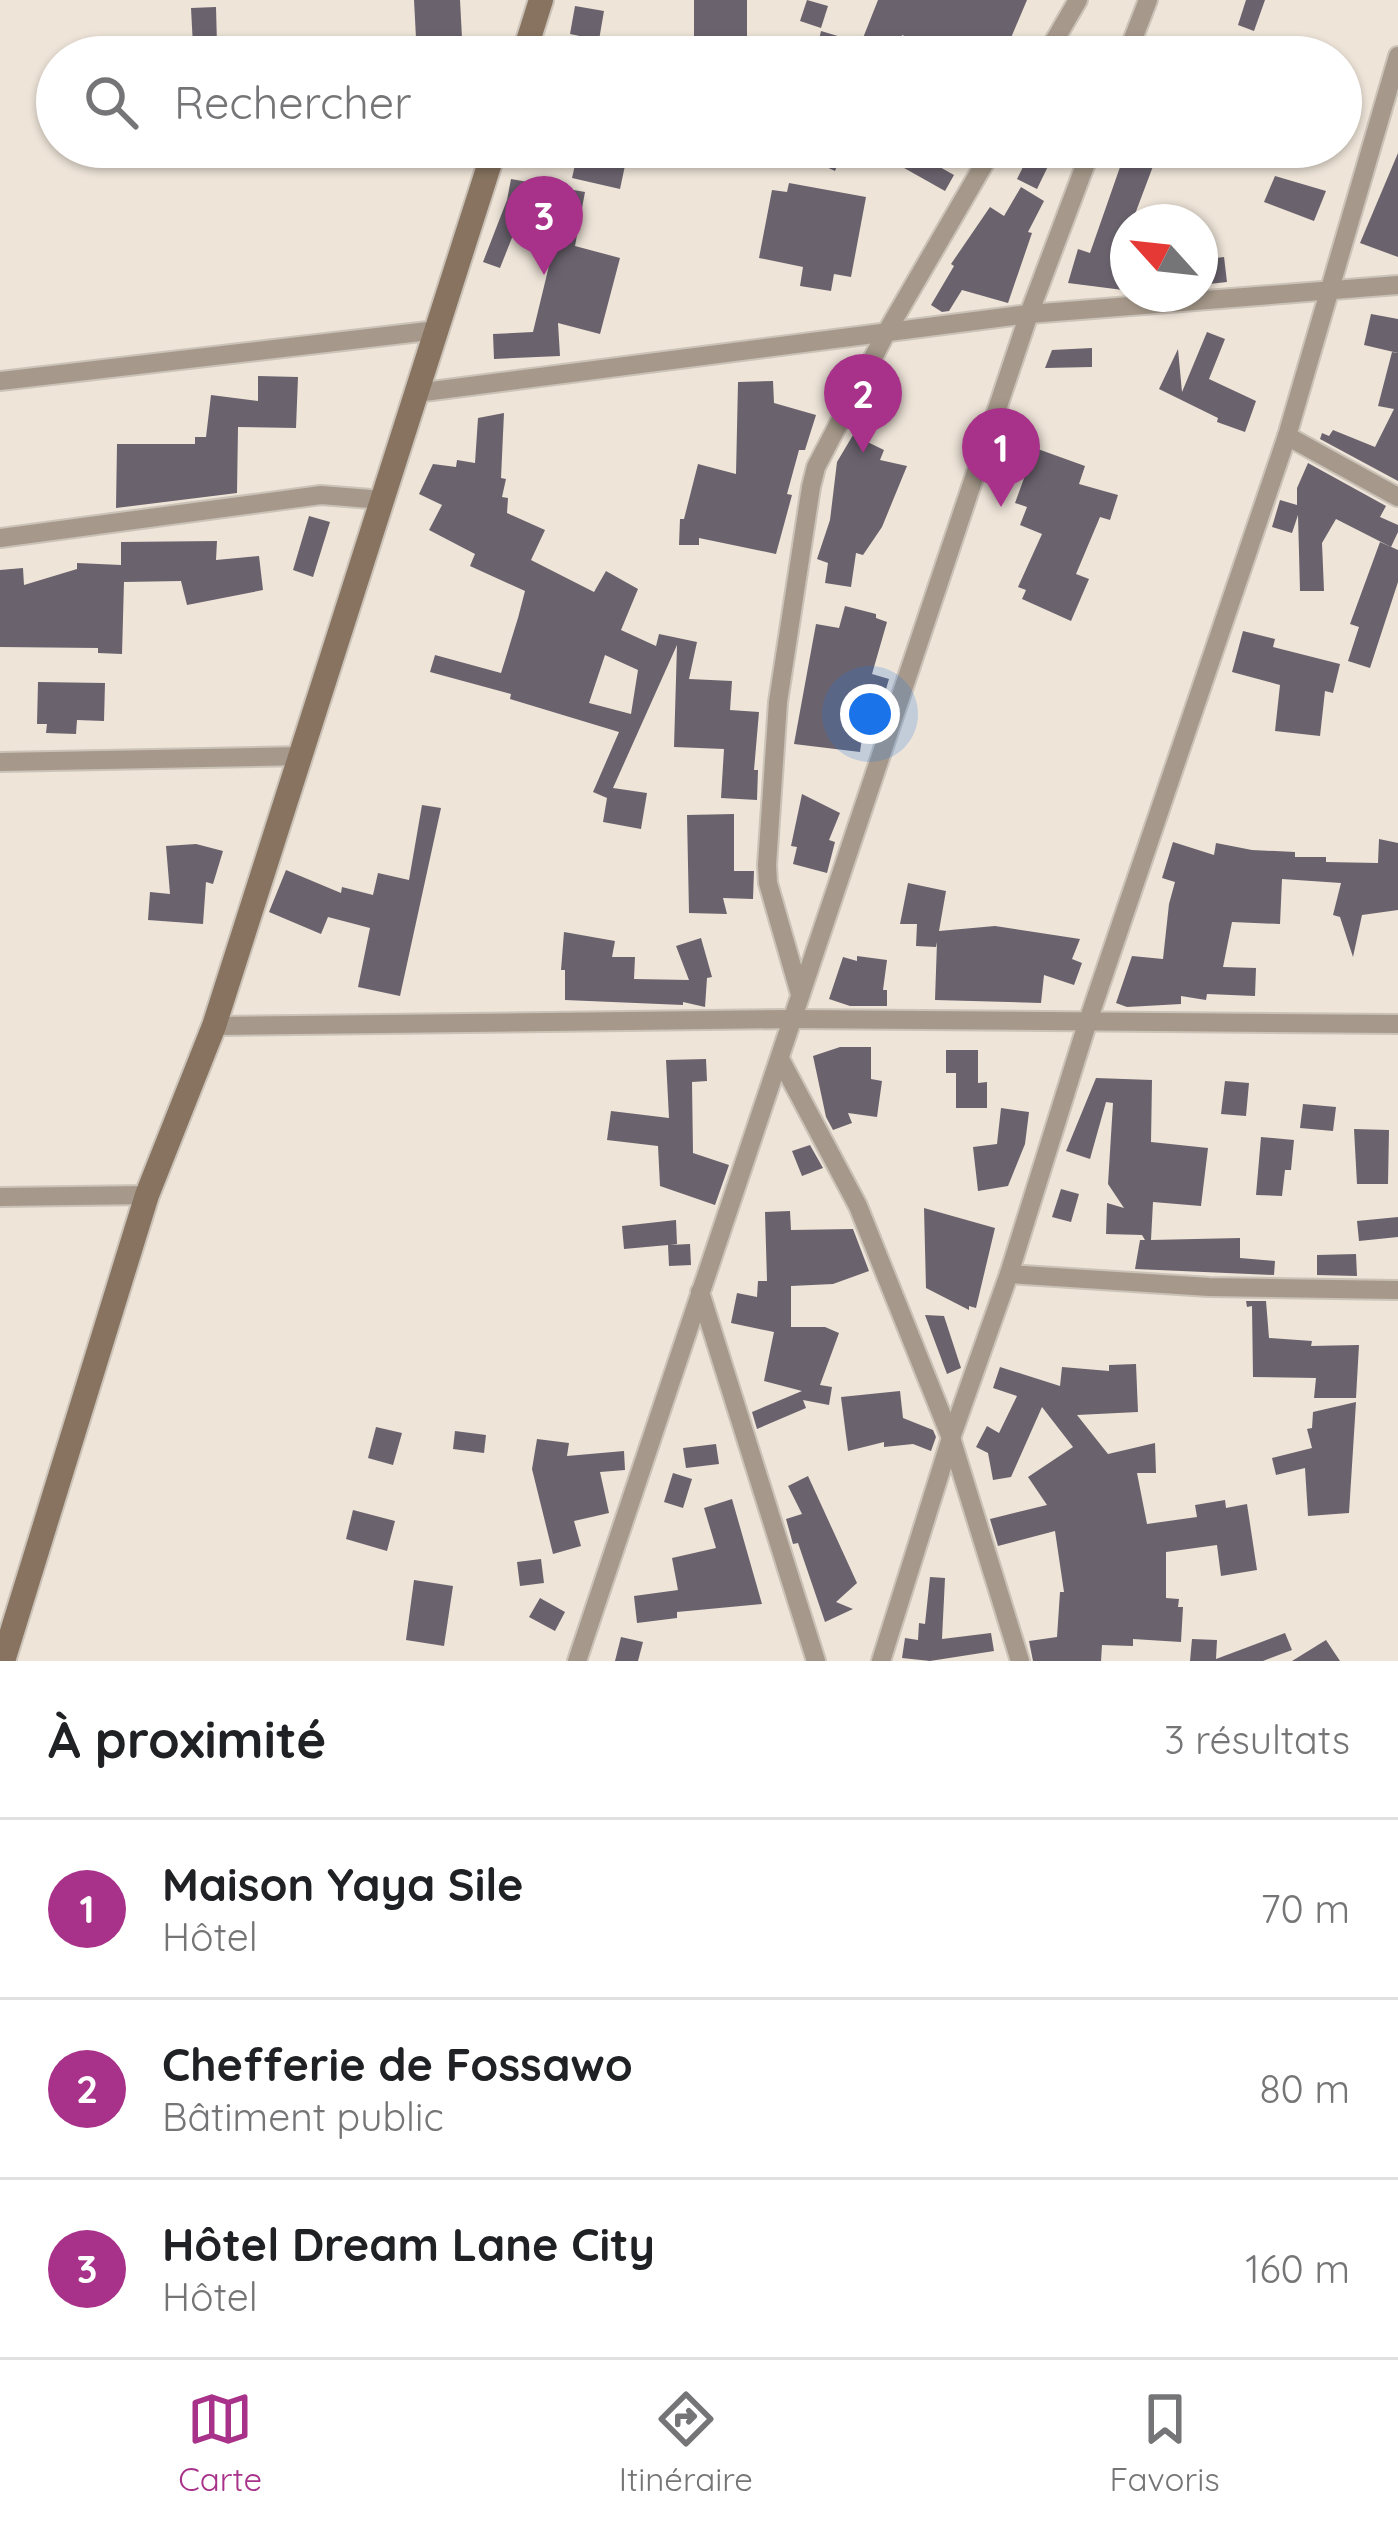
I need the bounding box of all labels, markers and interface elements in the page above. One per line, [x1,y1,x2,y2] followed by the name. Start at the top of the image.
[36,36,1362,168] search box
[78,69,144,135] icon: search
[174,74,412,130] text: Rechercher
[505,176,583,275] pin: 3
[1110,204,1218,312] north arrow
[824,354,902,453] pin: 2
[962,408,1040,507] pin: 1
[840,684,900,744] your location
[48,1707,326,1771] text: À proximité
[1164,1715,1350,1764] text: 3 résultats
[162,1856,524,1912] text: Maison Yaya Sile
[79,1884,95,1933] text: 1
[1261,1884,1350,1933] text: 70 m
[162,1912,258,1961] text: Hôtel
[162,2036,633,2092] text: Chefferie de Fossawo
[76,2064,98,2113] text: 2
[1260,2064,1350,2113] text: 80 m
[162,2092,444,2141] text: Bâtiment public
[162,2216,655,2272] text: Hôtel Dream Lane City
[77,2244,97,2293] text: 3
[1245,2244,1350,2293] text: 160 m
[162,2272,258,2321] text: Hôtel
[178,2386,262,2499] tab: Carte
[619,2386,753,2499] tab: Itinéraire
[1110,2386,1220,2499] tab: Favoris

